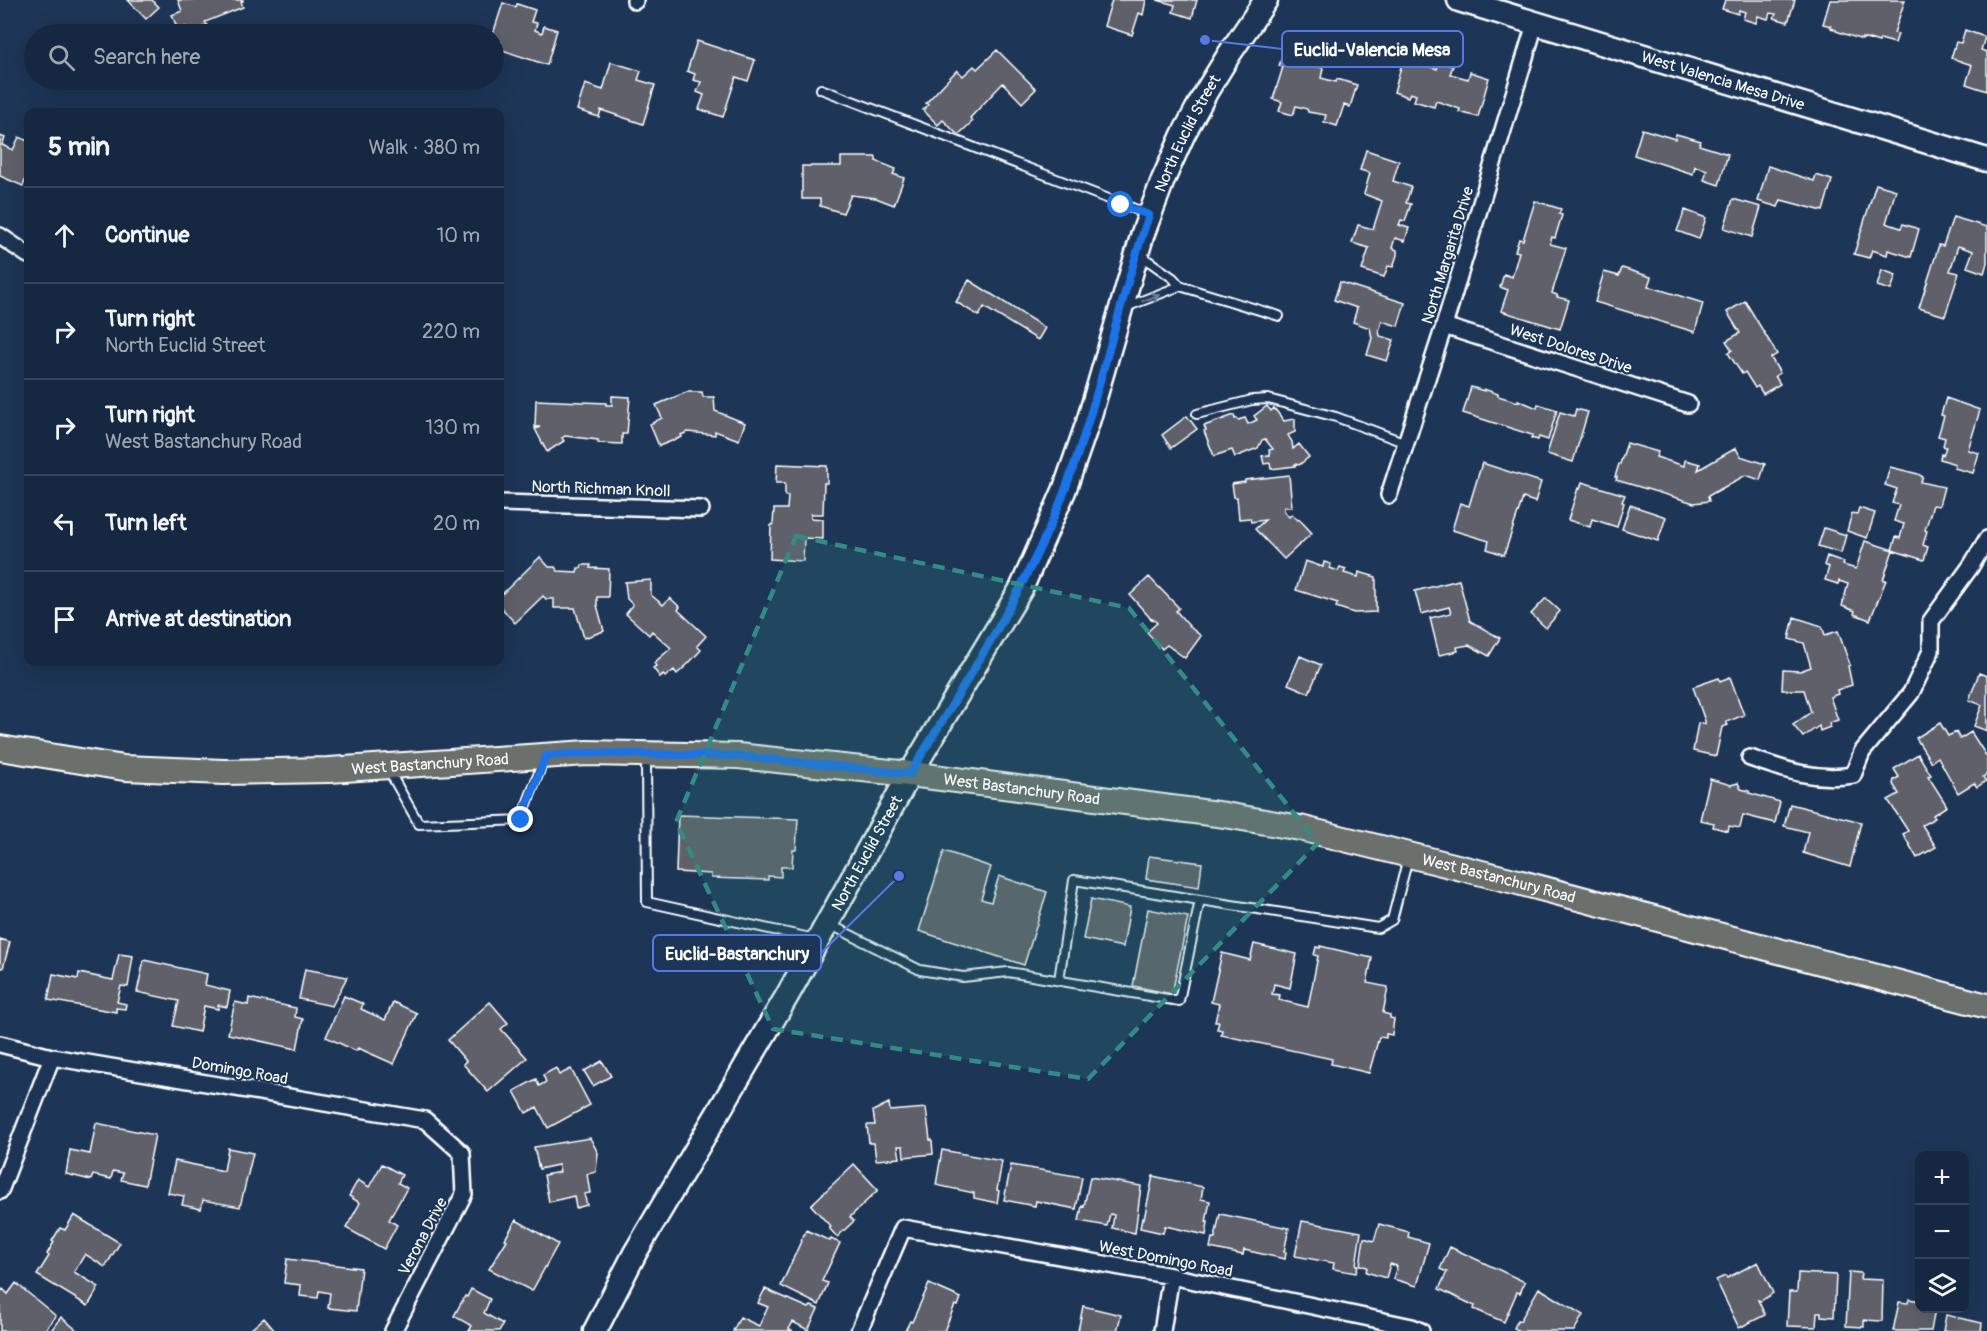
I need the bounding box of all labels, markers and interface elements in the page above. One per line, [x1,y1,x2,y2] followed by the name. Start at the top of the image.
[24,24,504,90] search box
[1282,31,1463,67] callout: Euclid-Valencia Mesa
[1294,39,1451,62] text: Euclid-Valencia Mesa
[45,41,78,74] icon: search
[93,43,200,71] text: Search here
[1639,47,1807,115] street label: West Valencia Mesa Drive
[1150,71,1226,195] street label: North Euclid Street
[48,131,110,163] text: 5 min
[368,135,480,160] text: Walk · 380 m
[1418,184,1478,326] street label: North Margarita Drive
[1107,191,1133,217] route start
[48,219,81,252] icon: ahead
[105,221,189,249] text: Continue
[436,223,480,248] text: 10 m
[1141,291,1159,302] one-way arrow
[105,305,195,333] text: Turn right
[48,315,81,348] icon: right
[422,319,480,344] text: 220 m
[1507,320,1635,378] street label: West Dolores Drive
[105,333,266,358] text: North Euclid Street
[105,401,195,429] text: Turn right
[48,411,81,444] icon: right
[425,415,480,440] text: 130 m
[105,429,302,454] text: West Bastanchury Road
[531,477,671,501] street label: North Richman Knoll
[48,507,81,540] icon: left
[105,509,187,537] text: Turn left
[433,511,480,536] text: 20 m
[48,603,81,636] icon: arrive
[105,605,291,633] text: Arrive at destination
[351,749,509,780] street label: West Bastanchury Road
[942,769,1101,810] street label: West Bastanchury Road
[827,792,907,914] street label: North Euclid Street
[507,806,533,832] route end
[1420,850,1578,908] street label: West Bastanchury Road
[653,935,821,971] callout: Euclid-Bastanchury
[665,943,809,966] text: Euclid-Bastanchury
[190,1053,290,1089] street label: Domingo Road
[1915,1151,1969,1313] map controls
[1915,1151,1969,1205] button: +
[394,1194,452,1279] street label: Verona Drive
[1915,1205,1969,1259] button: −
[1097,1236,1234,1282] street label: West Domingo Road
[1915,1259,1969,1313] button: layers

